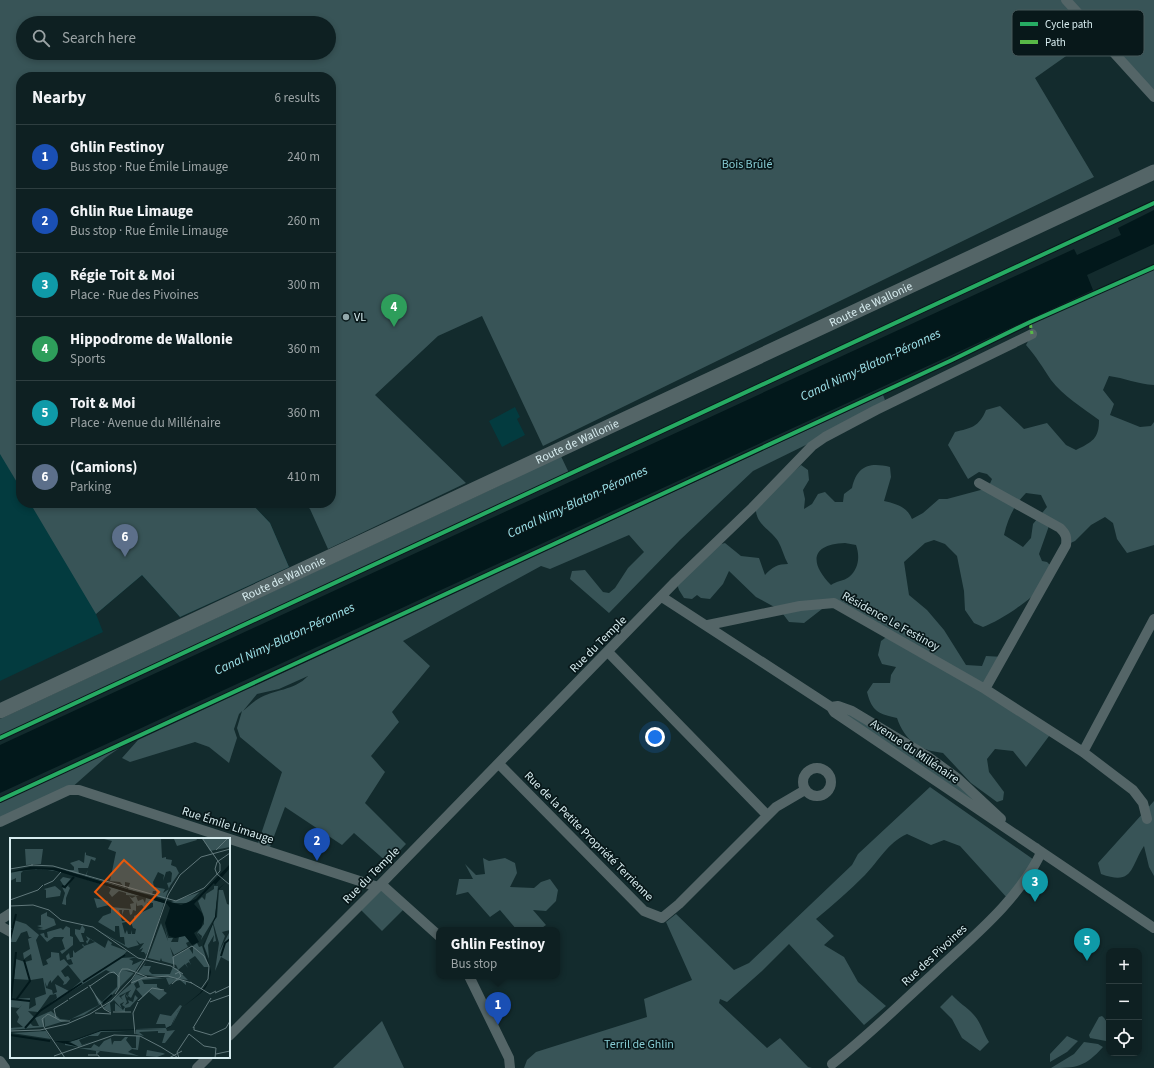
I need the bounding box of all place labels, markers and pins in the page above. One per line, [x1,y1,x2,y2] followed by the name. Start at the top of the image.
[381,294,407,327] pin: 4
[354,309,366,326] place label: VL
[341,312,351,322] marker: VL
[112,524,138,557] pin: 6
[304,828,330,861] pin: 2
[1022,869,1048,902] pin: 3
[1074,928,1100,961] pin: 5
[485,992,511,1025] pin: 1

